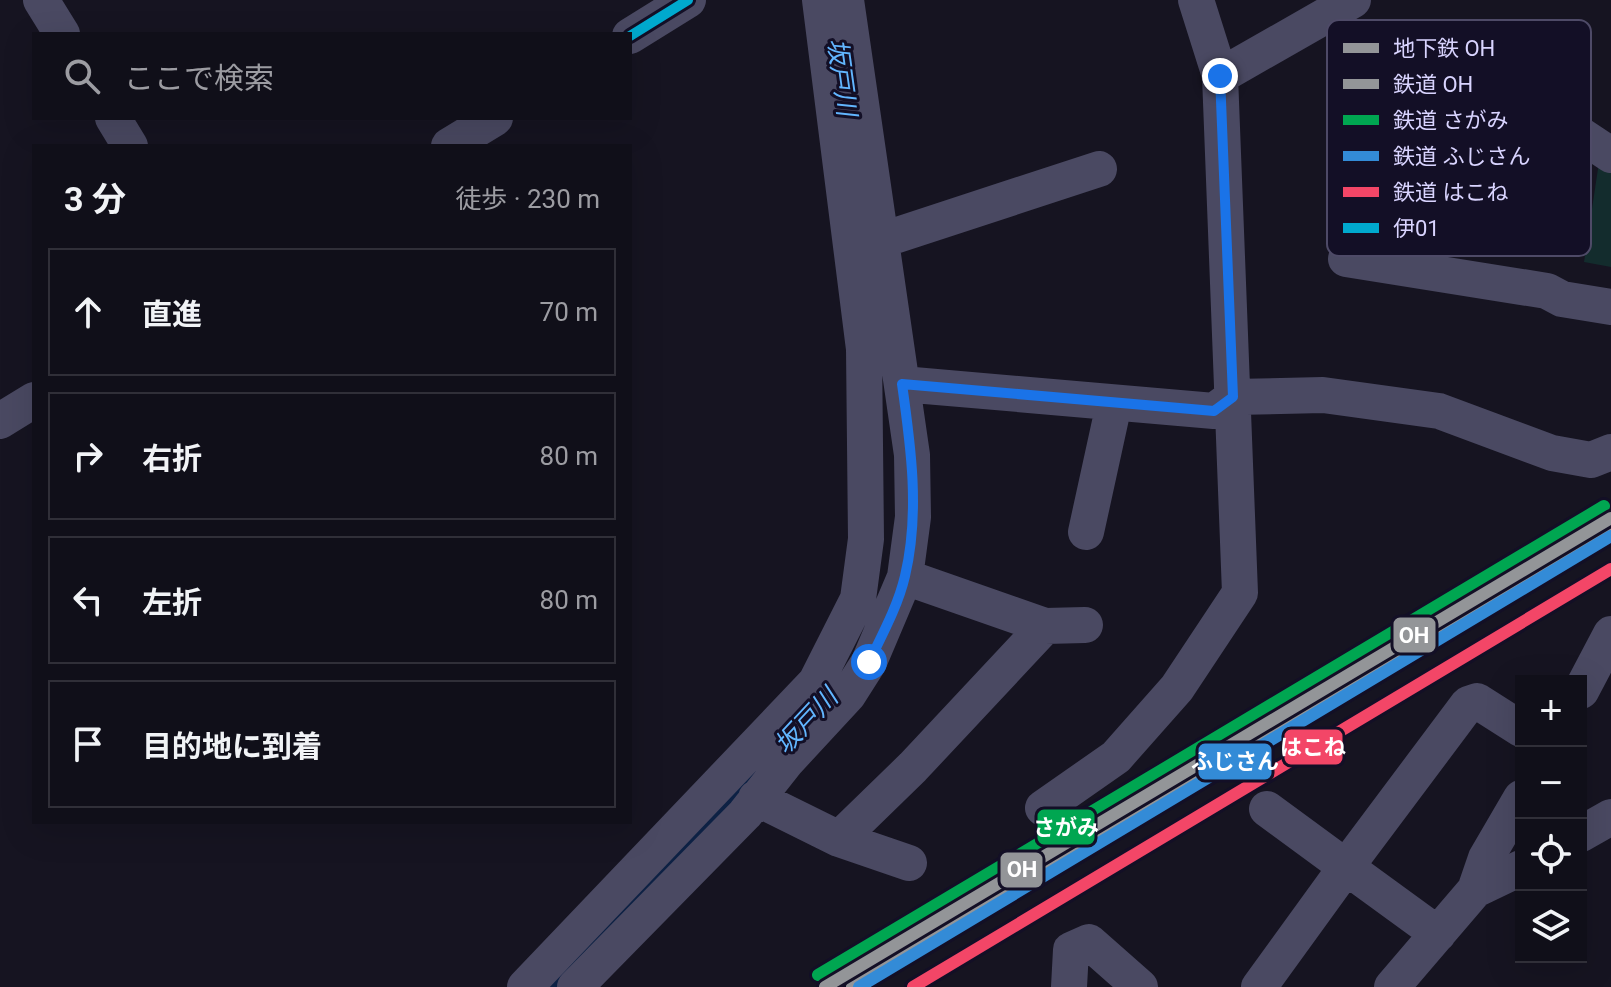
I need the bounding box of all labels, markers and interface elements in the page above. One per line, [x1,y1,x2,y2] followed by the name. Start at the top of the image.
[1327,20,1591,256] legend
[32,32,632,120] search box
[822,36,863,121] water label: 坂戸川
[1393,36,1495,61] text: 地下鉄 OH
[60,54,104,98] icon: search
[1202,58,1238,94] route end
[124,61,274,96] text: ここで検索
[1393,72,1473,97] text: 鉄道 OH
[1393,108,1508,133] text: 鉄道 さがみ
[1393,144,1530,169] text: 鉄道 ふじさん
[64,179,126,219] text: 3 分
[1393,180,1508,205] text: 鉄道 はこね
[455,184,600,214] text: 徒歩 · 230 m
[1393,216,1440,241] text: 伊01
[66,290,110,334] icon: ahead
[142,297,202,332] text: 直進
[540,297,598,327] text: 70 m
[66,434,110,478] icon: right
[142,441,202,476] text: 右折
[540,441,598,471] text: 80 m
[66,578,110,622] icon: left
[142,585,202,620] text: 左折
[540,585,598,615] text: 80 m
[1392,616,1437,654] line badge: OH
[1399,623,1429,648] text: OH
[851,644,887,680] route start
[1515,675,1587,963] map controls
[1515,675,1587,747] button: +
[768,680,846,760] water label: 坂戸川
[66,722,110,766] icon: arrive
[1283,728,1344,766] line badge: はこね
[142,729,322,764] text: 目的地に到着
[1280,735,1346,760] text: はこね
[1197,742,1273,781] line badge: ふじさん
[1515,747,1587,819] button: −
[1191,749,1279,774] text: ふじさん
[1036,808,1096,846] line badge: さがみ
[1033,815,1099,840] text: さがみ
[1515,819,1587,891] button: locate
[999,851,1044,889] line badge: OH
[1007,857,1037,882] text: OH
[1515,891,1587,963] button: layers

